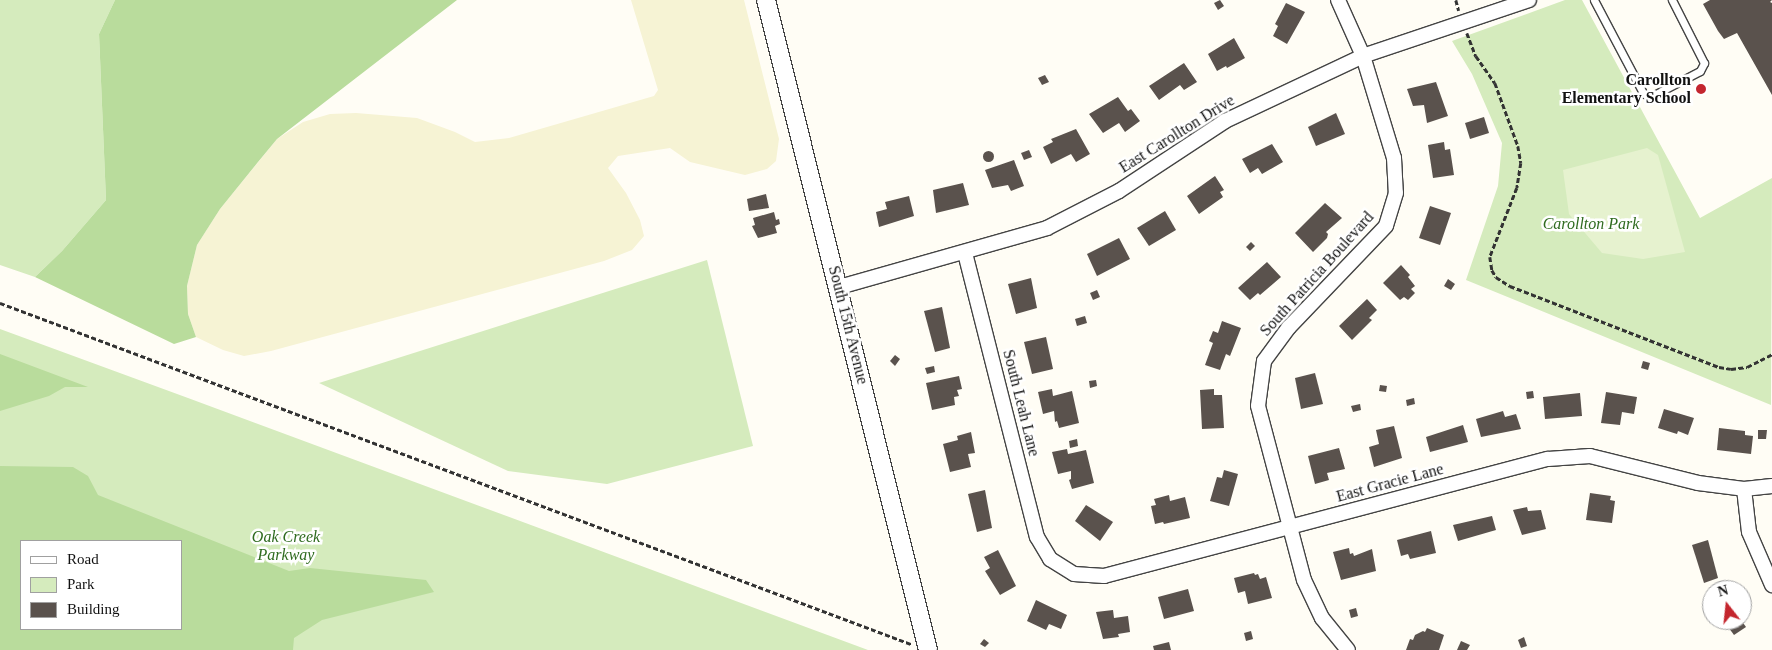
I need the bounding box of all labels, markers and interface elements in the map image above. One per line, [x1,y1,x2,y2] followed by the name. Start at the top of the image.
[1562,70,1691,108] place label: Carollton Elementary School
[1695,83,1707,95] marker: Carollton Elementary School
[1116,91,1238,177] street label: East Carollton Drive
[1256,208,1378,340] street label: South Patricia Boulevard
[1543,214,1639,234] park label: Carollton Park
[824,263,872,387] street label: South 15th Avenue
[998,348,1044,458] street label: South Leah Lane
[1334,459,1446,507] street label: East Gracie Lane
[252,527,320,565] park label: Oak Creek Parkway
[20,540,182,630] legend
[67,551,99,567] text: Road
[67,576,95,592] text: Park
[1702,580,1752,630] north arrow
[1716,582,1730,600] text: N
[67,601,120,617] text: Building

